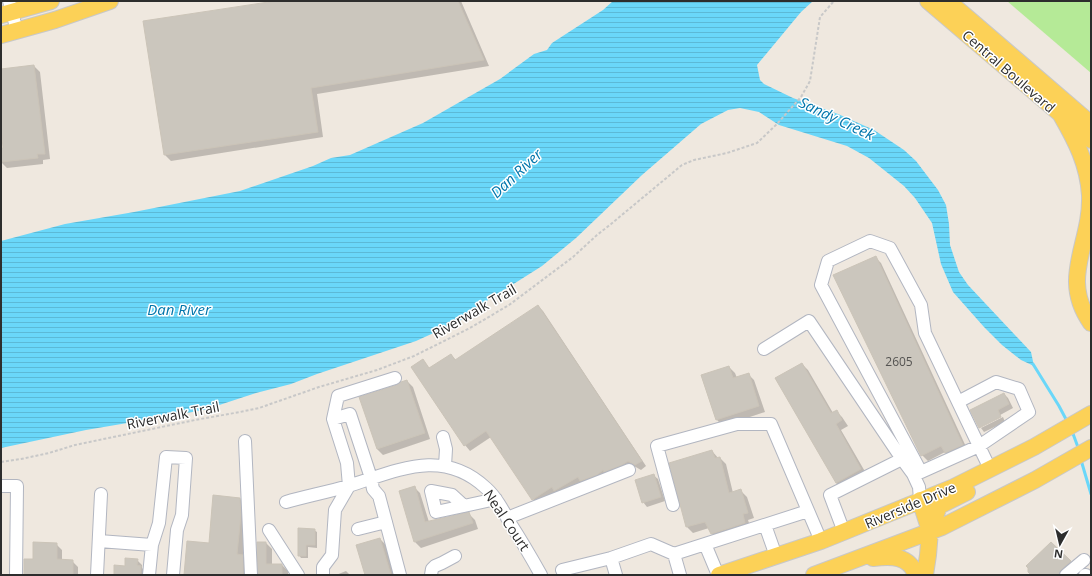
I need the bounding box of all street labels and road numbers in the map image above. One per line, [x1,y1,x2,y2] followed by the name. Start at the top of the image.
[958,25,1060,117] street label: Central Boulevard
[428,279,520,343] street label: Riverwalk Trail
[125,397,221,433] street label: Riverwalk Trail
[862,477,959,533] street label: Riverside Drive
[480,486,534,554] street label: Neal Court

